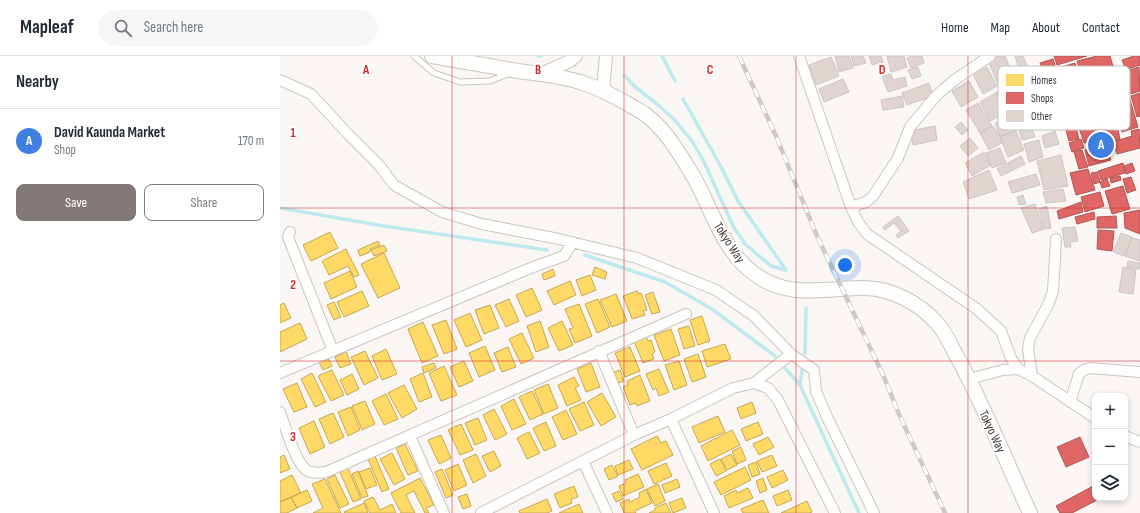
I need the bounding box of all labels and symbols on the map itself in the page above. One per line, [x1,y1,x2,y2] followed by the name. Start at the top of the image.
[362,62,370,78] text: A
[535,62,541,78] text: B
[707,62,714,78] text: C
[879,62,886,78] text: D
[998,66,1130,130] legend
[1031,74,1057,87] text: Homes
[1031,92,1054,105] text: Shops
[1031,110,1052,123] text: Other
[290,125,296,141] text: 1
[1088,130,1114,160] pin: A
[710,219,748,266] street label: Tokyo Way
[835,255,855,275] your location
[290,277,296,293] text: 2
[975,408,1009,455] street label: Tokyo Way
[290,429,296,445] text: 3

